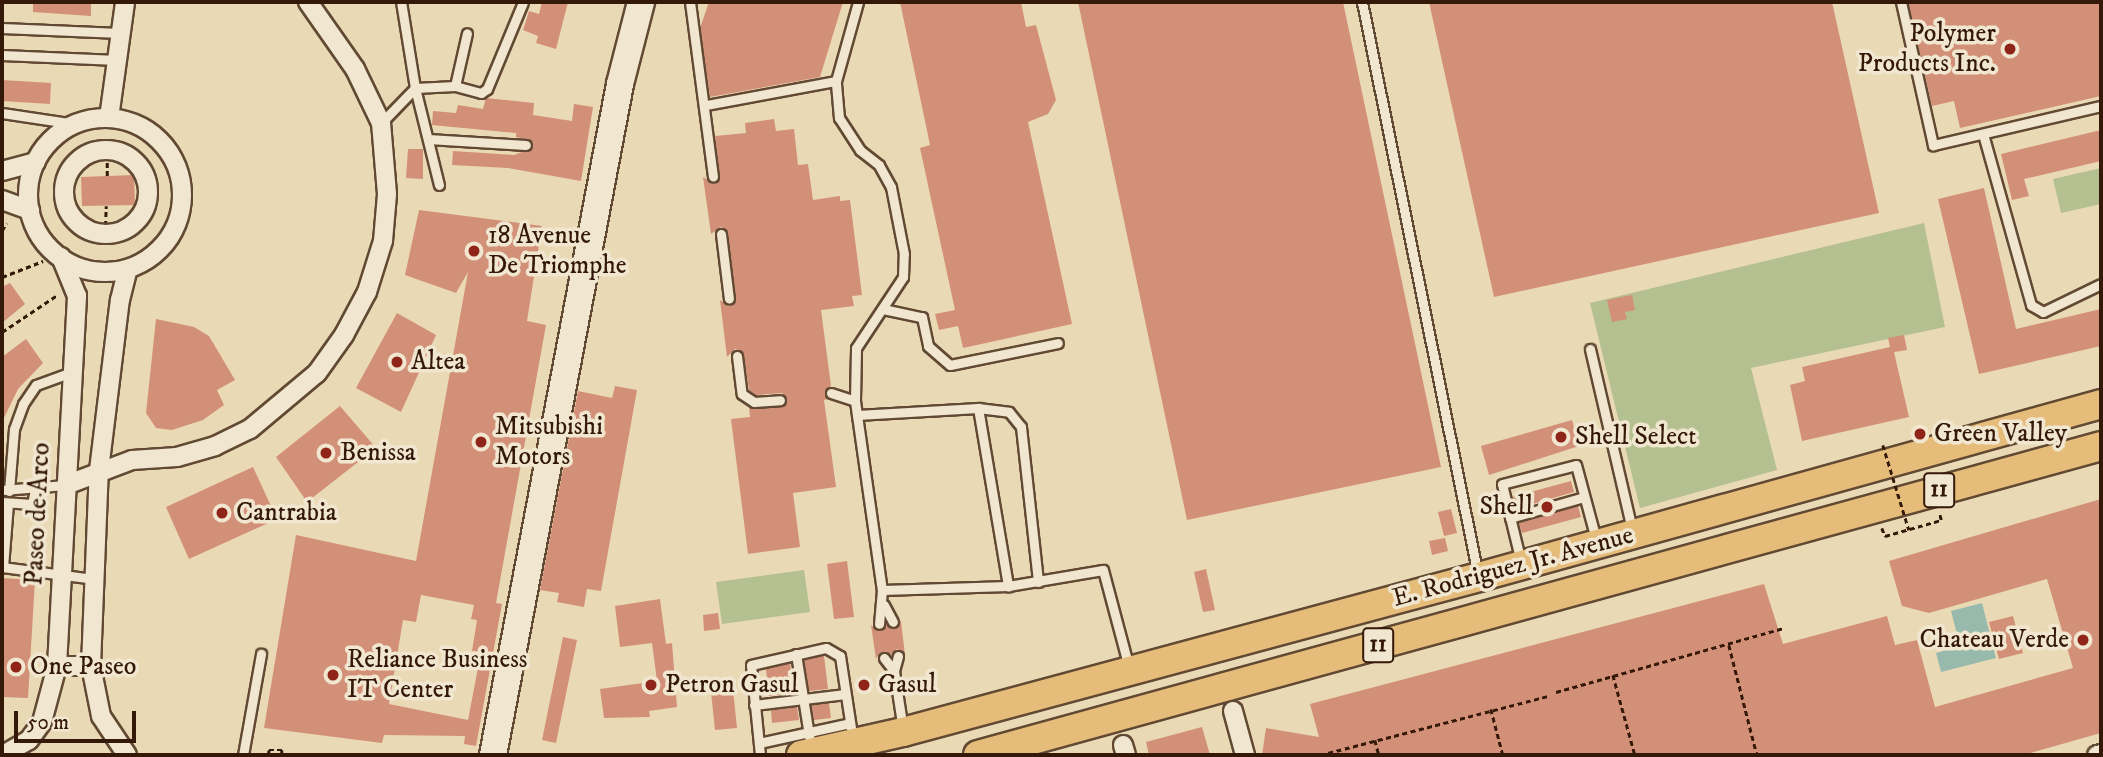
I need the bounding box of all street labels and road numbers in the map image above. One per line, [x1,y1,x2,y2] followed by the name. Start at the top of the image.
[19,442,57,586] street label: Paseo de Arco
[1922,470,1956,510] road number: 11
[1389,520,1637,614] street label: E. Rodriguez Jr. Avenue
[1360,624,1396,666] road number: 11

